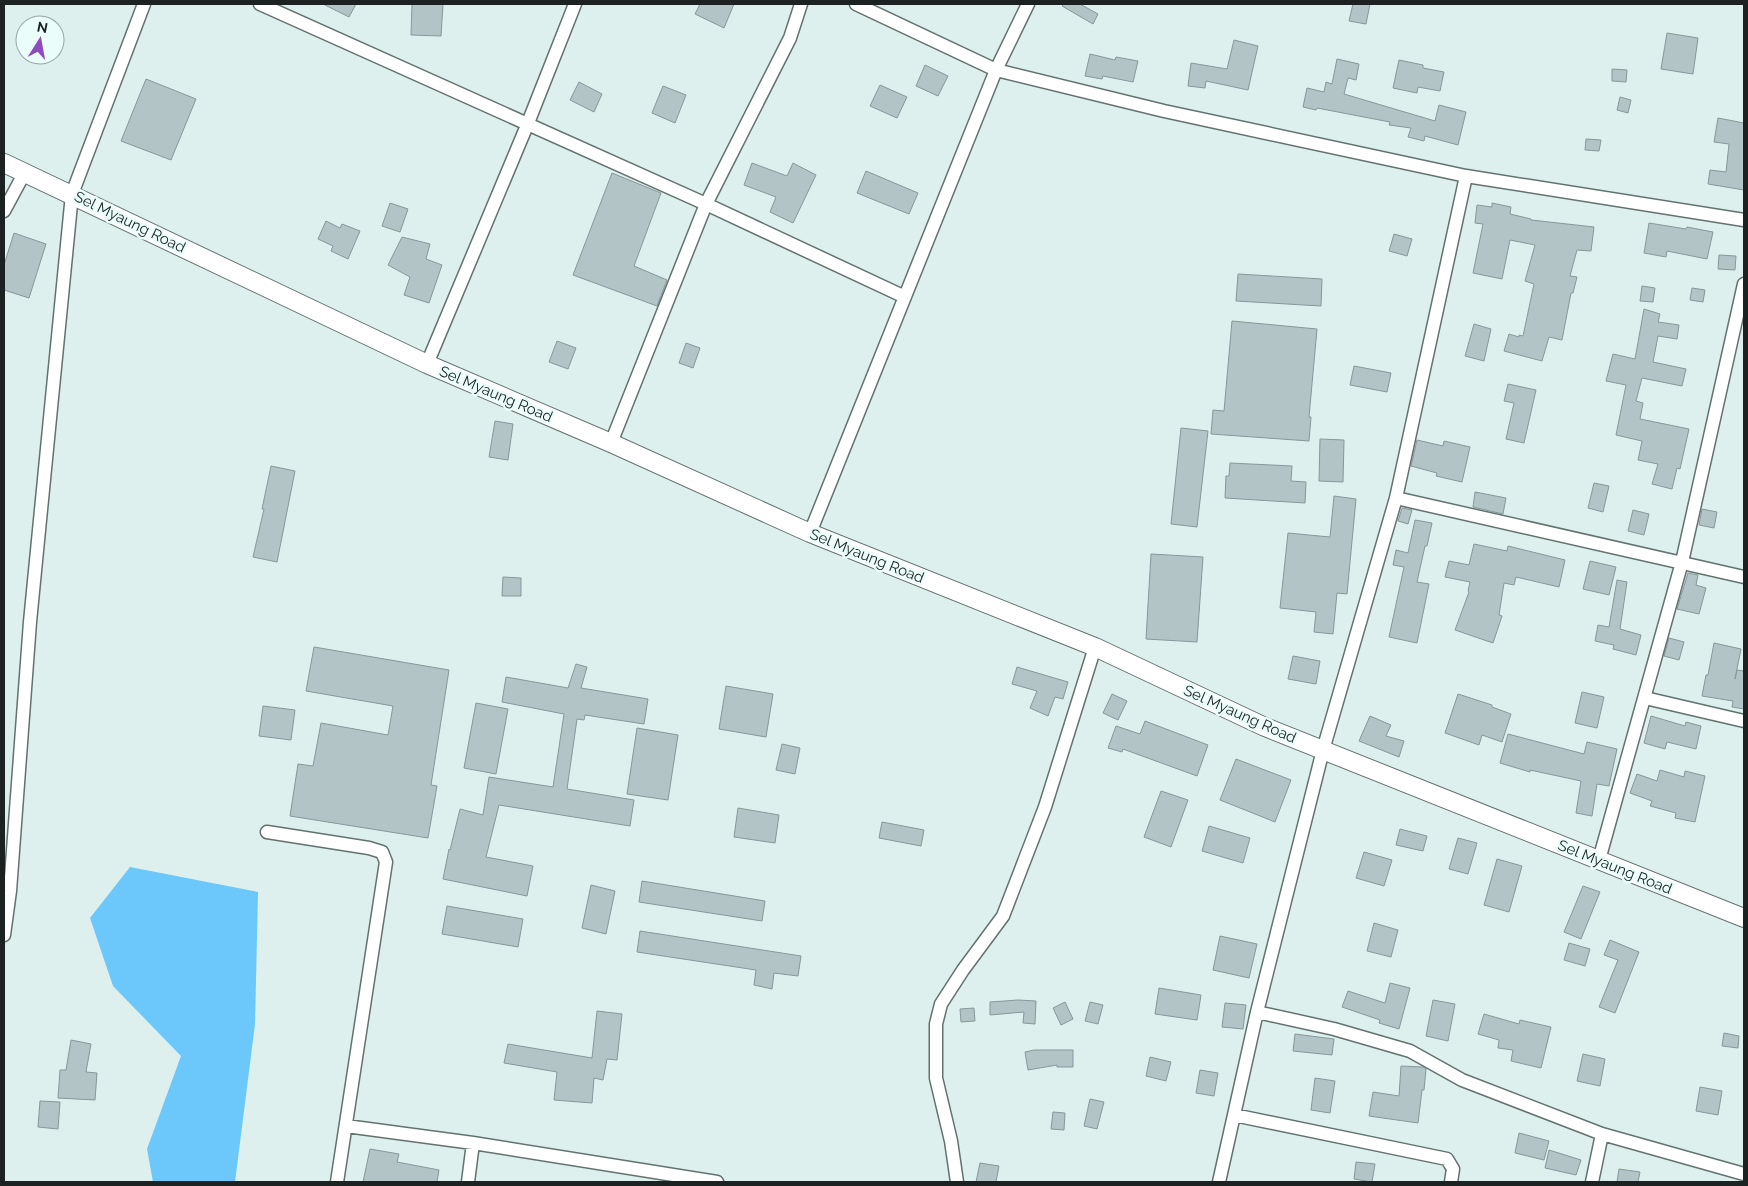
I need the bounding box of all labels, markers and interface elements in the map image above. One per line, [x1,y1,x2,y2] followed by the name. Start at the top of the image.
[15,15,65,65] north arrow
[36,18,49,36] text: N
[72,187,188,257] street label: Sel Myaung Road
[437,362,555,426] street label: Sel Myaung Road
[807,525,927,587] street label: Sel Myaung Road
[1181,681,1299,747] street label: Sel Myaung Road
[1555,836,1675,898] street label: Sel Myaung Road

